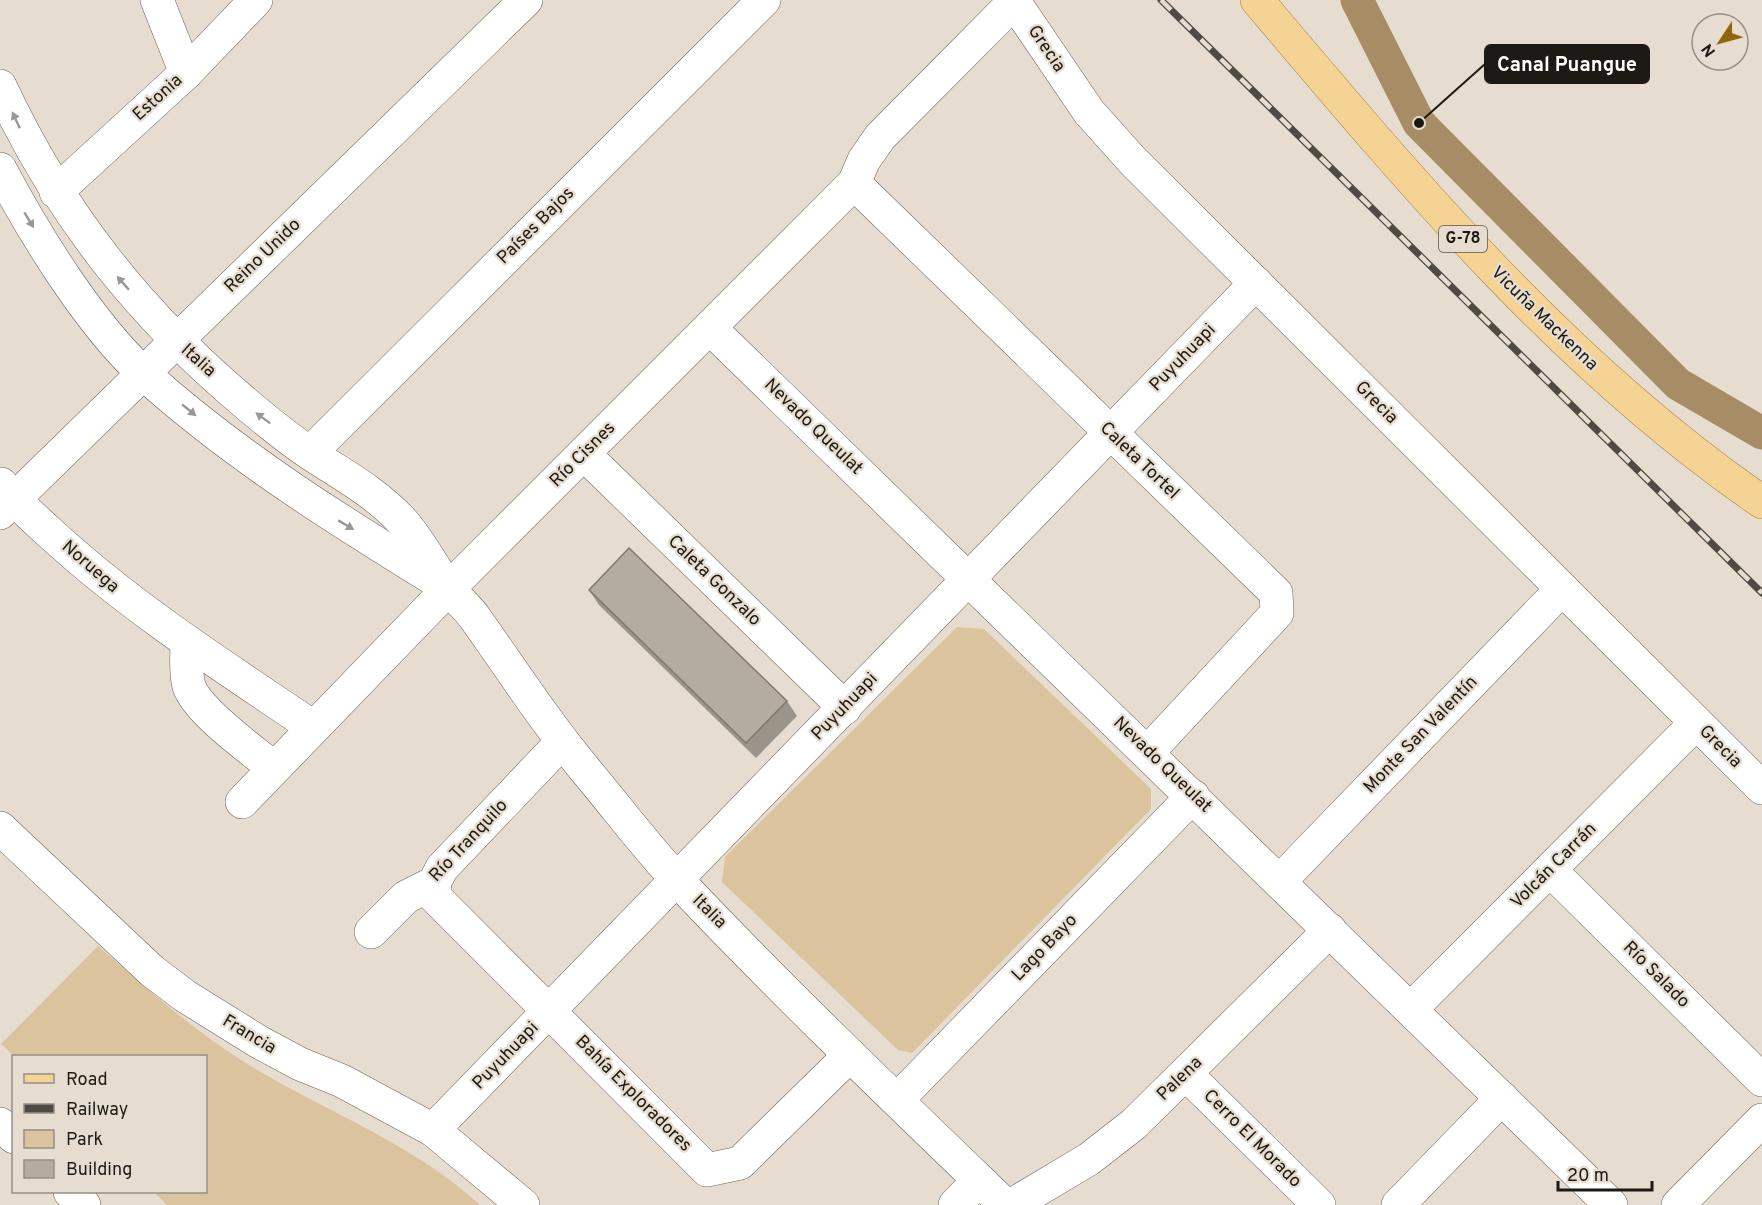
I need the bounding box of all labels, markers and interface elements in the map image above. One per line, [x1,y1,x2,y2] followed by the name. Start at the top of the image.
[1690,12,1750,72] north arrow
[1022,21,1070,77] street label: Grecia
[1698,39,1721,60] text: N
[1485,45,1649,83] callout: Canal Puangue
[1497,53,1637,79] text: Canal Puangue
[128,70,188,126] street label: Estonia
[12,112,21,129] one-way arrow
[492,182,580,270] street label: Países Bajos
[23,212,34,228] one-way arrow
[220,214,306,298] street label: Reino Unido
[1439,226,1487,252] road number: G-78
[1485,262,1603,376] street label: Vicuña Mackenna
[117,276,130,291] one-way arrow
[1145,319,1221,397] street label: Puyuhuapi
[175,339,221,383] street label: Italia
[759,374,867,480] street label: Nevado Queulat
[1349,376,1403,430] street label: Grecia
[181,403,197,416] one-way arrow
[256,412,271,424] one-way arrow
[545,417,621,493] street label: Río Cisnes
[1094,417,1184,505] street label: Caleta Tortel
[338,520,354,531] one-way arrow
[662,531,766,631] street label: Caleta Gonzalo
[56,536,124,598] street label: Noruega
[807,668,883,746] street label: Puyuhuapi
[1359,671,1483,799] street label: Monte San Valentín
[1108,712,1216,818] street label: Nevado Queulat
[1693,720,1747,774] street label: Grecia
[425,795,513,887] street label: Río Tranquilo
[1506,818,1602,914] street label: Volcán Carrán
[687,890,731,934] street label: Italia
[1007,909,1083,987] street label: Lago Bayo
[1618,937,1694,1013] street label: Río Salado
[218,1010,280,1060] street label: Francia
[468,1017,544,1095] street label: Puyuhuapi
[570,1031,696,1157] street label: Bahía Exploradores
[1152,1052,1208,1106] street label: Palena
[12,1055,207,1193] legend
[66,1069,108,1092] text: Road
[1198,1085,1306,1193] street label: Cerro El Morado
[66,1099,128,1122] text: Railway
[66,1129,103,1152] text: Park
[1558,1154,1652,1192] scale bar
[66,1159,132,1182] text: Building
[1567,1165,1609,1188] text: 20 m

